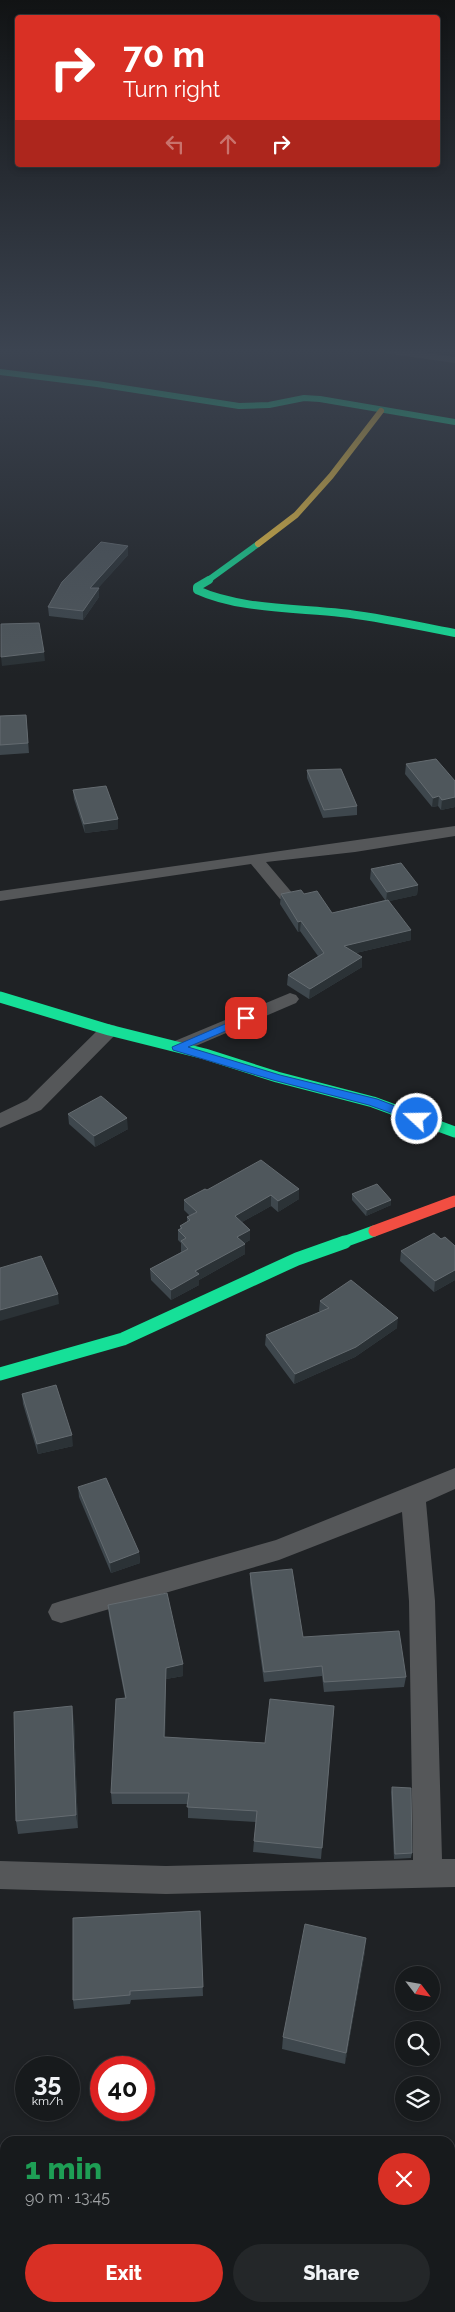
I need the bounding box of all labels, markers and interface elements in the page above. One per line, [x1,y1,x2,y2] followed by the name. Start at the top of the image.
[123,34,205,75] text: 70 m
[40,35,105,100] icon: right
[123,76,220,102] text: Turn right
[161,130,189,158] icon: left
[214,130,242,158] icon: ahead
[267,130,295,158] icon: right
[225,997,267,1039] pin
[232,1004,260,1032] icon: arrive
[390,1092,442,1144] position arrow
[395,1966,440,2011] north arrow
[395,1966,440,2121] map controls
[395,2021,440,2066] button: search
[90,2056,155,2121] speed limit sign: 40
[34,2067,61,2097] text: 35
[395,2076,440,2121] button: layers
[32,2094,63,2108] text: km/h
[25,2151,102,2186] text: 1 min
[378,2153,430,2205] button: close
[25,2188,110,2207] text: 90 m · 13:45
[25,2244,223,2302] button: Exit
[233,2244,430,2302] button: Share

